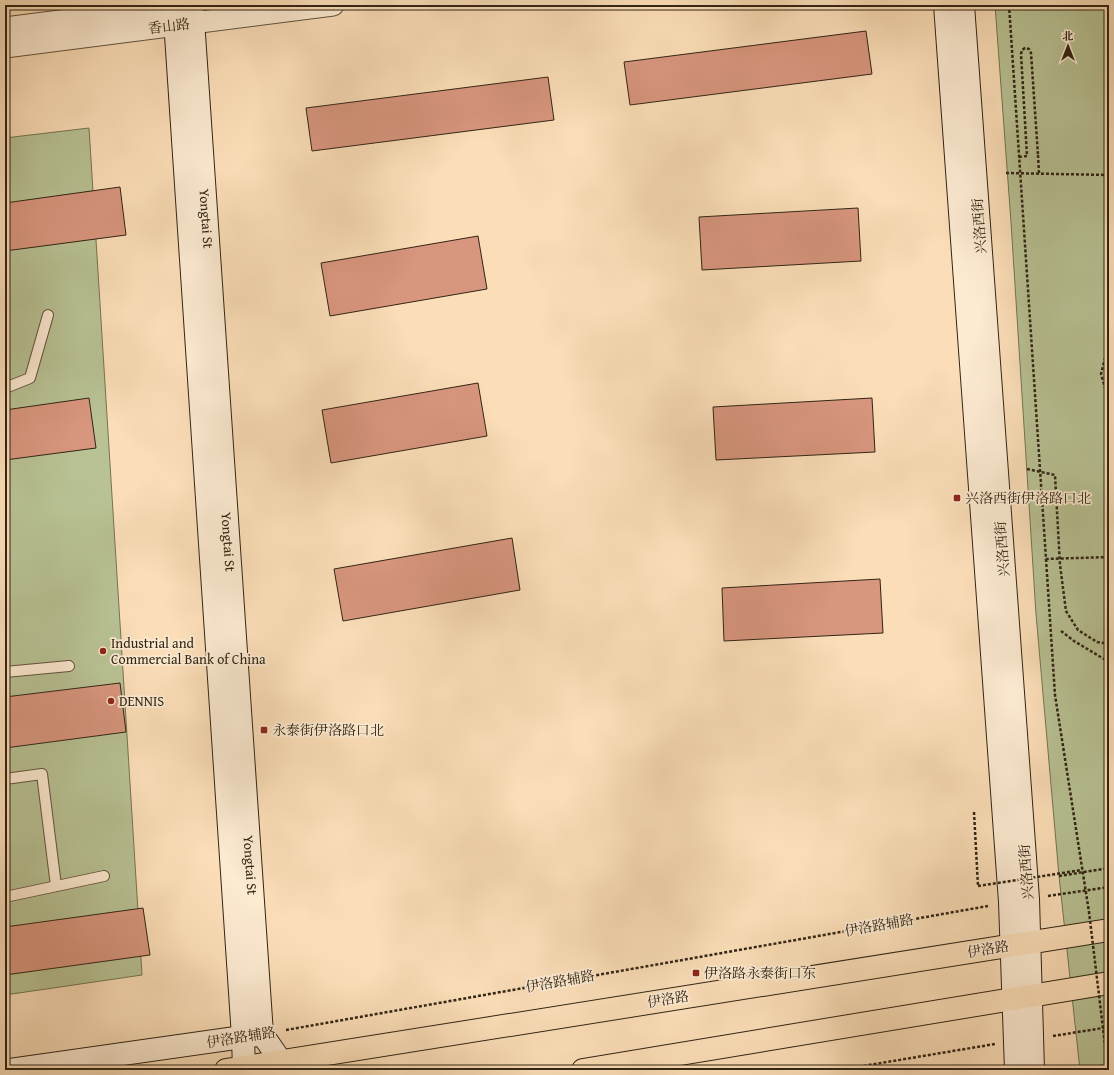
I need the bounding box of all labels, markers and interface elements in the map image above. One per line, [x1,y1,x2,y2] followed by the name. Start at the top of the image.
[147,14,191,38] street label: 香山路
[1048,26,1088,66] north arrow
[1063,28,1074,44] text: 北
[195,188,219,249] street label: Yongtai St
[967,197,991,255] street label: 兴洛西街
[965,488,1091,508] place label: 兴洛西街伊洛路口北
[952,493,962,503] marker: 兴洛西街伊洛路口北
[217,511,241,572] street label: Yongtai St
[990,520,1014,578] street label: 兴洛西街
[111,633,266,669] place label: Industrial and Commercial Bank of China
[98,646,108,656] marker: Industrial and Commercial Bank of China
[119,691,164,711] place label: DENNIS
[106,696,116,706] marker: DENNIS
[272,720,384,740] place label: 永泰街伊洛路口北
[259,725,269,735] marker: 永泰街伊洛路口北
[238,834,263,896] street label: Yongtai St
[1014,843,1038,901] street label: 兴洛西街
[843,909,915,941] street label: 伊洛路辅路
[966,936,1010,962] street label: 伊洛路
[704,963,816,983] place label: 伊洛路永泰街口东
[524,965,596,997] street label: 伊洛路辅路
[691,968,701,978] marker: 伊洛路永泰街口东
[646,986,690,1012] street label: 伊洛路
[205,1022,277,1052] street label: 伊洛路辅路

